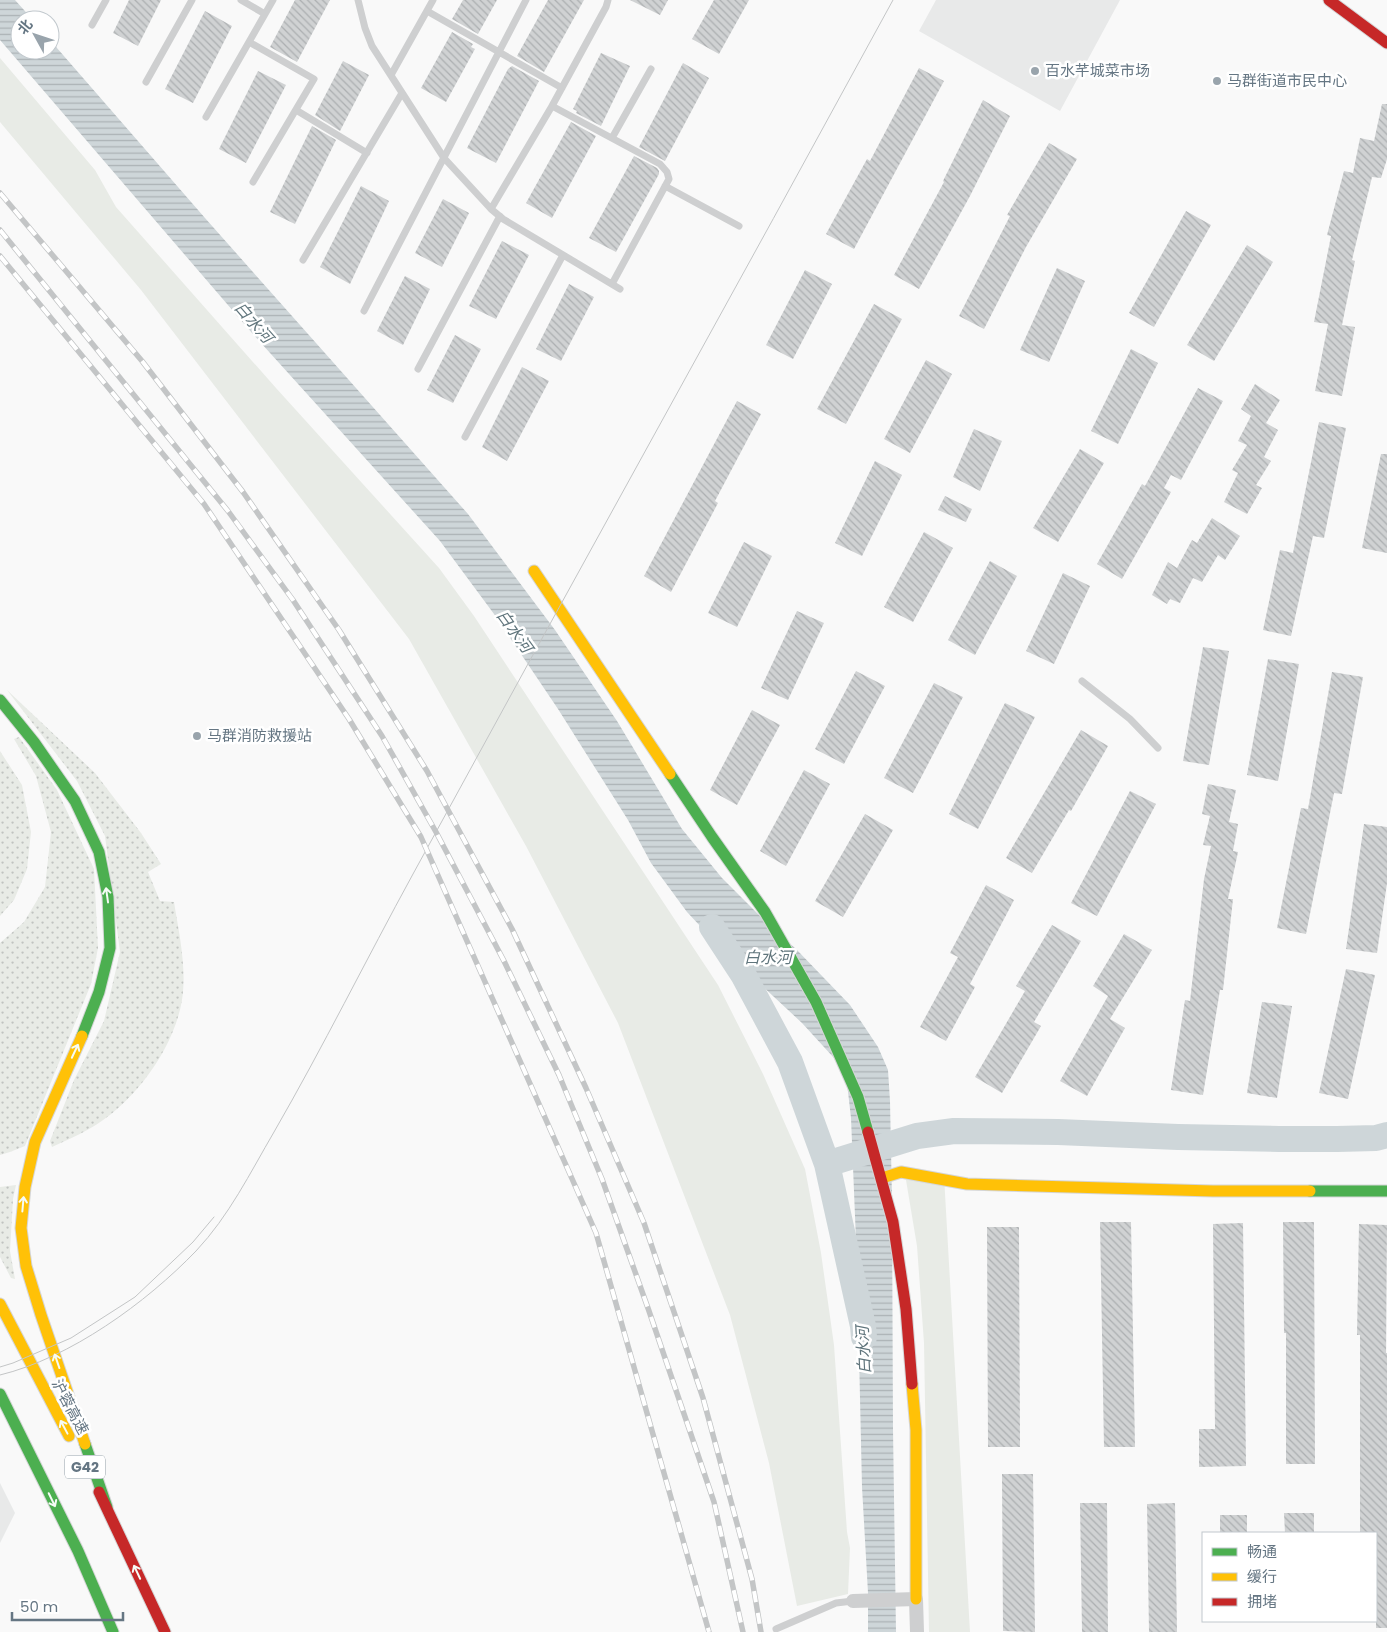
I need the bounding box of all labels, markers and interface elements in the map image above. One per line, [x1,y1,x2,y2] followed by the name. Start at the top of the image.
[10,10,60,60] north arrow
[13,15,37,38] text: 北
[1045,60,1150,81] place label: 百水芊城菜市场
[1029,65,1041,77] marker: 百水芊城菜市场
[1227,70,1347,91] place label: 马群街道市民中心
[1211,75,1223,87] marker: 马群街道市民中心
[229,297,280,350] water label: 白水河
[491,605,540,660] water label: 白水河
[207,725,312,746] place label: 马群消防救援站
[191,730,203,742] marker: 马群消防救援站
[102,887,112,903] one-way arrow
[744,946,795,969] water label: 白水河
[71,1044,80,1059] one-way arrow
[18,1196,28,1212] one-way arrow
[851,1322,876,1375] water label: 白水河
[52,1354,61,1370] one-way arrow
[47,1375,94,1438] street label: 沪蓉高速
[59,1419,69,1434] one-way arrow
[65,1455,105,1478] road number: G42
[48,1492,57,1507] one-way arrow
[1202,1532,1377,1622] legend
[1247,1541,1277,1562] text: 畅通
[132,1565,141,1580] one-way arrow
[1247,1566,1277,1587] text: 缓行
[12,1590,124,1622] scale bar
[1247,1591,1277,1612] text: 拥堵
[20,1596,58,1617] text: 50 m

